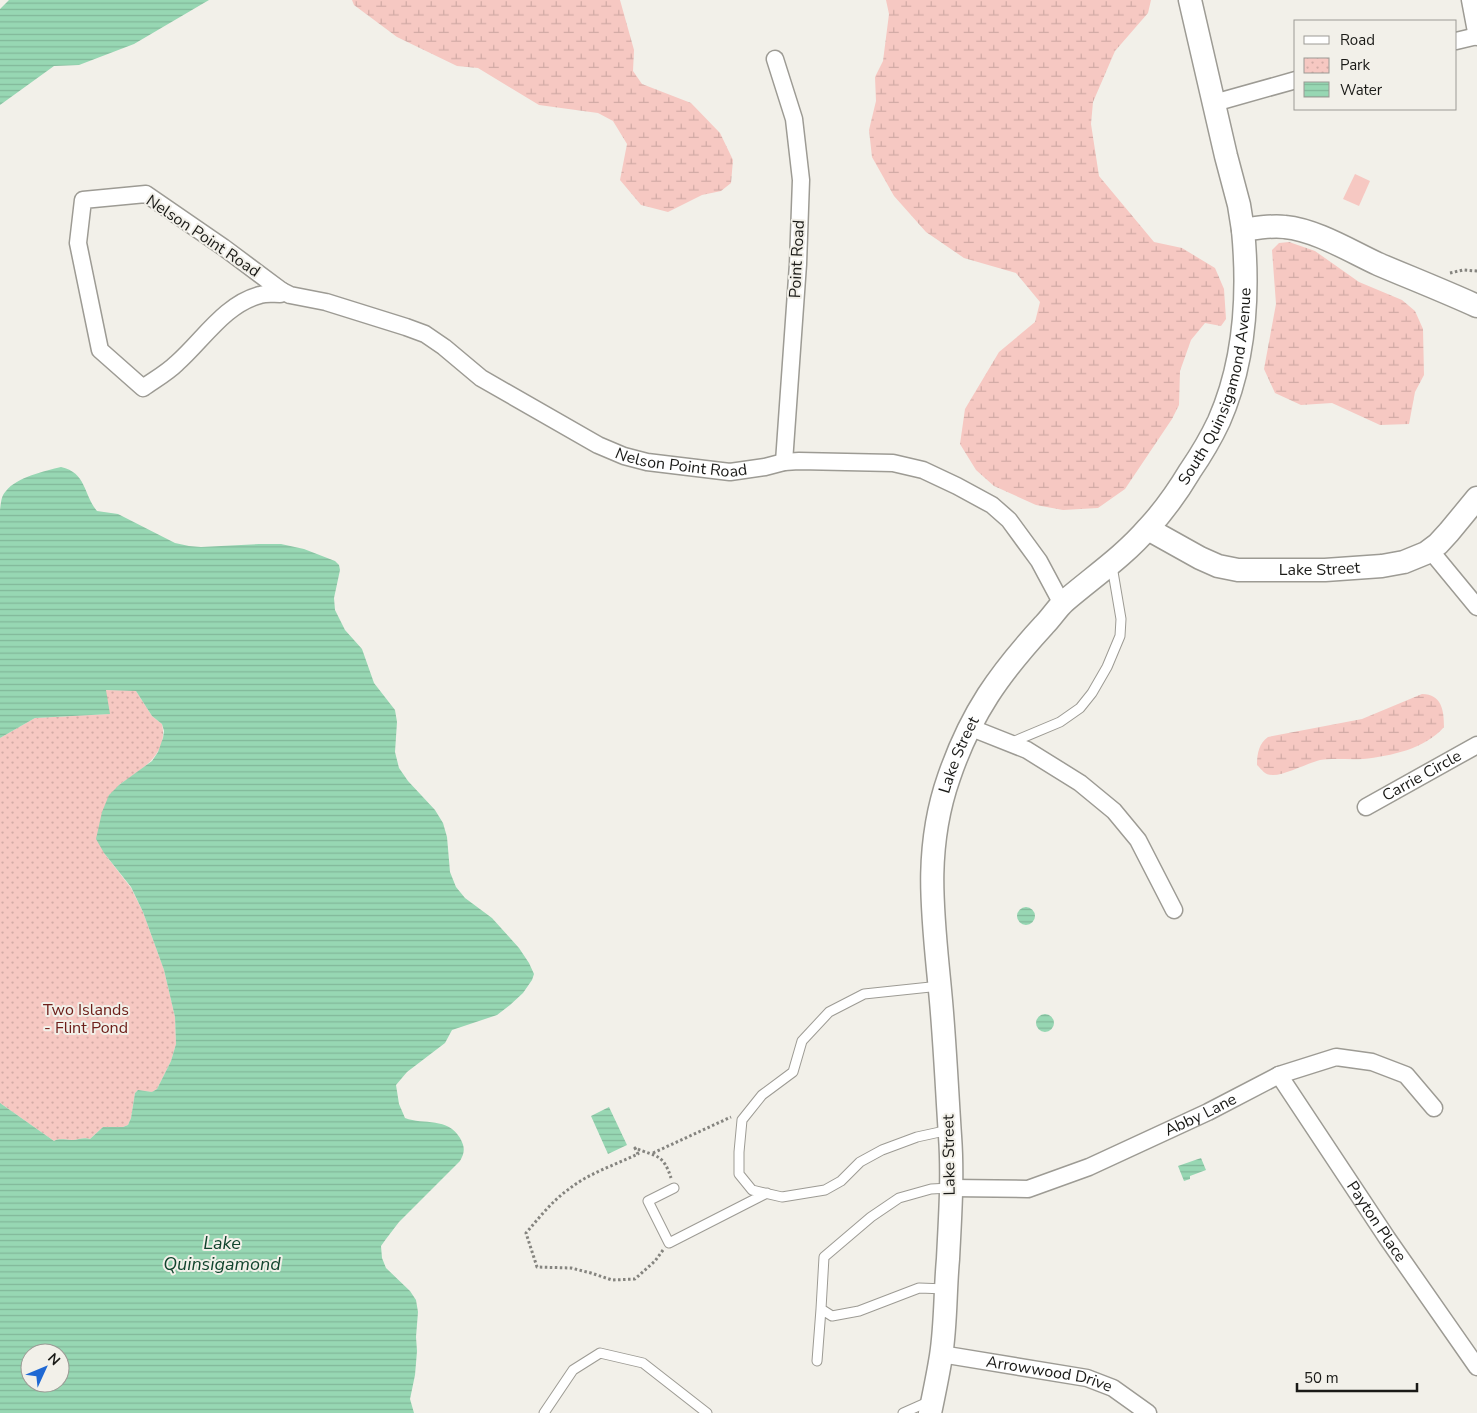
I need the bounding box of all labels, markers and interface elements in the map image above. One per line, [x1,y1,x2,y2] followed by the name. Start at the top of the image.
[1294,20,1457,110] legend
[1340,30,1375,50] text: Road
[1340,55,1370,75] text: Park
[1340,80,1383,100] text: Water
[142,190,264,282] street label: Nelson Point Road
[784,219,810,299] street label: Point Road
[1173,287,1256,490] street label: South Quinsigamond Avenue
[612,442,749,483] street label: Nelson Point Road
[1279,557,1361,581] street label: Lake Street
[933,712,985,796] street label: Lake Street
[1378,745,1465,807] street label: Carrie Circle
[43,999,129,1039] park label: Two Islands - Flint Pond
[1161,1088,1240,1142] street label: Abby Lane
[937,1114,961,1196] street label: Lake Street
[1341,1177,1412,1267] street label: Payton Place
[163,1231,281,1276] water label: Lake Quinsigamond
[20,1343,70,1393] north arrow
[44,1349,64,1370] text: N
[985,1351,1115,1398] street label: Arrowwood Drive
[1297,1360,1417,1392] scale bar
[1304,1368,1339,1388] text: 50 m

